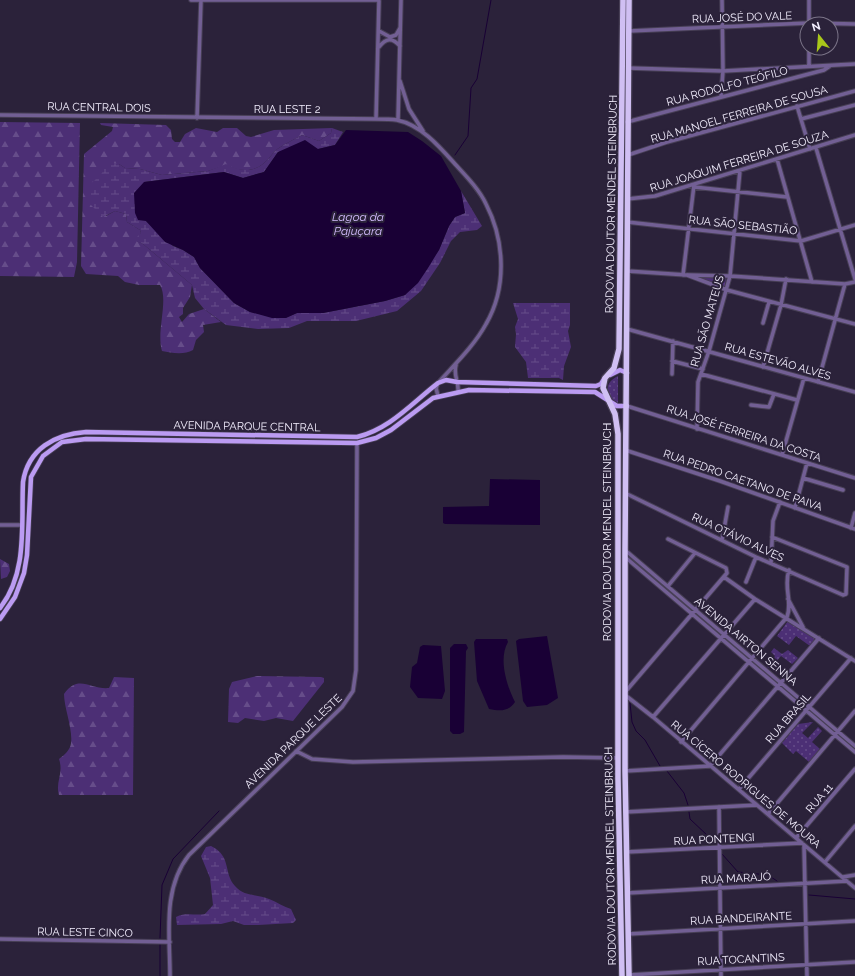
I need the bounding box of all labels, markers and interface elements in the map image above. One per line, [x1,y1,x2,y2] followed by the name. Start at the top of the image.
[692,8,793,26] street label: RUA JOSÉ DO VALE
[799,16,839,56] north arrow
[810,19,822,34] text: N
[665,63,789,109] street label: RUA RODOLFO TEÓFILO
[649,83,829,146] street label: RUA MANOEL FERREIRA DE SOUSA
[603,95,620,313] street label: RODOVIA DOUTOR MENDEL STEINBRUCH
[47,100,151,115] street label: RUA CENTRAL DOIS
[254,103,321,116] street label: RUA LESTE 2
[648,128,830,195] street label: RUA JOAQUIM FERREIRA DE SOUZA
[332,210,384,238] water label: Lagoa da Pajuçara
[688,212,798,238] street label: RUA SÃO SEBASTIÃO
[687,273,727,368] street label: RUA SÃO MATEUS
[723,339,833,383] street label: RUA ESTEVÃO ALVES
[665,401,824,465] street label: RUA JOSÉ FERREIRA DA COSTA
[173,419,321,434] street label: AVENIDA PARQUE CENTRAL
[601,423,614,641] street label: RODOVIA DOUTOR MENDEL STEINBRUCH
[662,447,825,514] street label: RUA PEDRO CAETANO DE PAIVA
[690,509,787,565] street label: RUA OTÁVIO ALVES
[692,594,800,689] street label: AVENIDA AIRTON SENNA
[763,690,814,746] street label: RUA BRASIL
[242,691,345,791] street label: AVENIDA PARQUE LESTE
[668,717,824,851] street label: RUA CÍCERO RODRIGUES DE MOURA
[602,747,619,965] street label: RODOVIA DOUTOR MENDEL STEINBRUCH
[803,781,836,816] street label: RUA 11
[673,831,755,848] street label: RUA PONTENGI
[701,869,771,887] street label: RUA MARAJÓ
[690,909,793,928] street label: RUA BANDEIRANTE
[37,925,133,940] street label: RUA LESTE CINCO
[697,951,785,968] street label: RUA TOCANTINS

